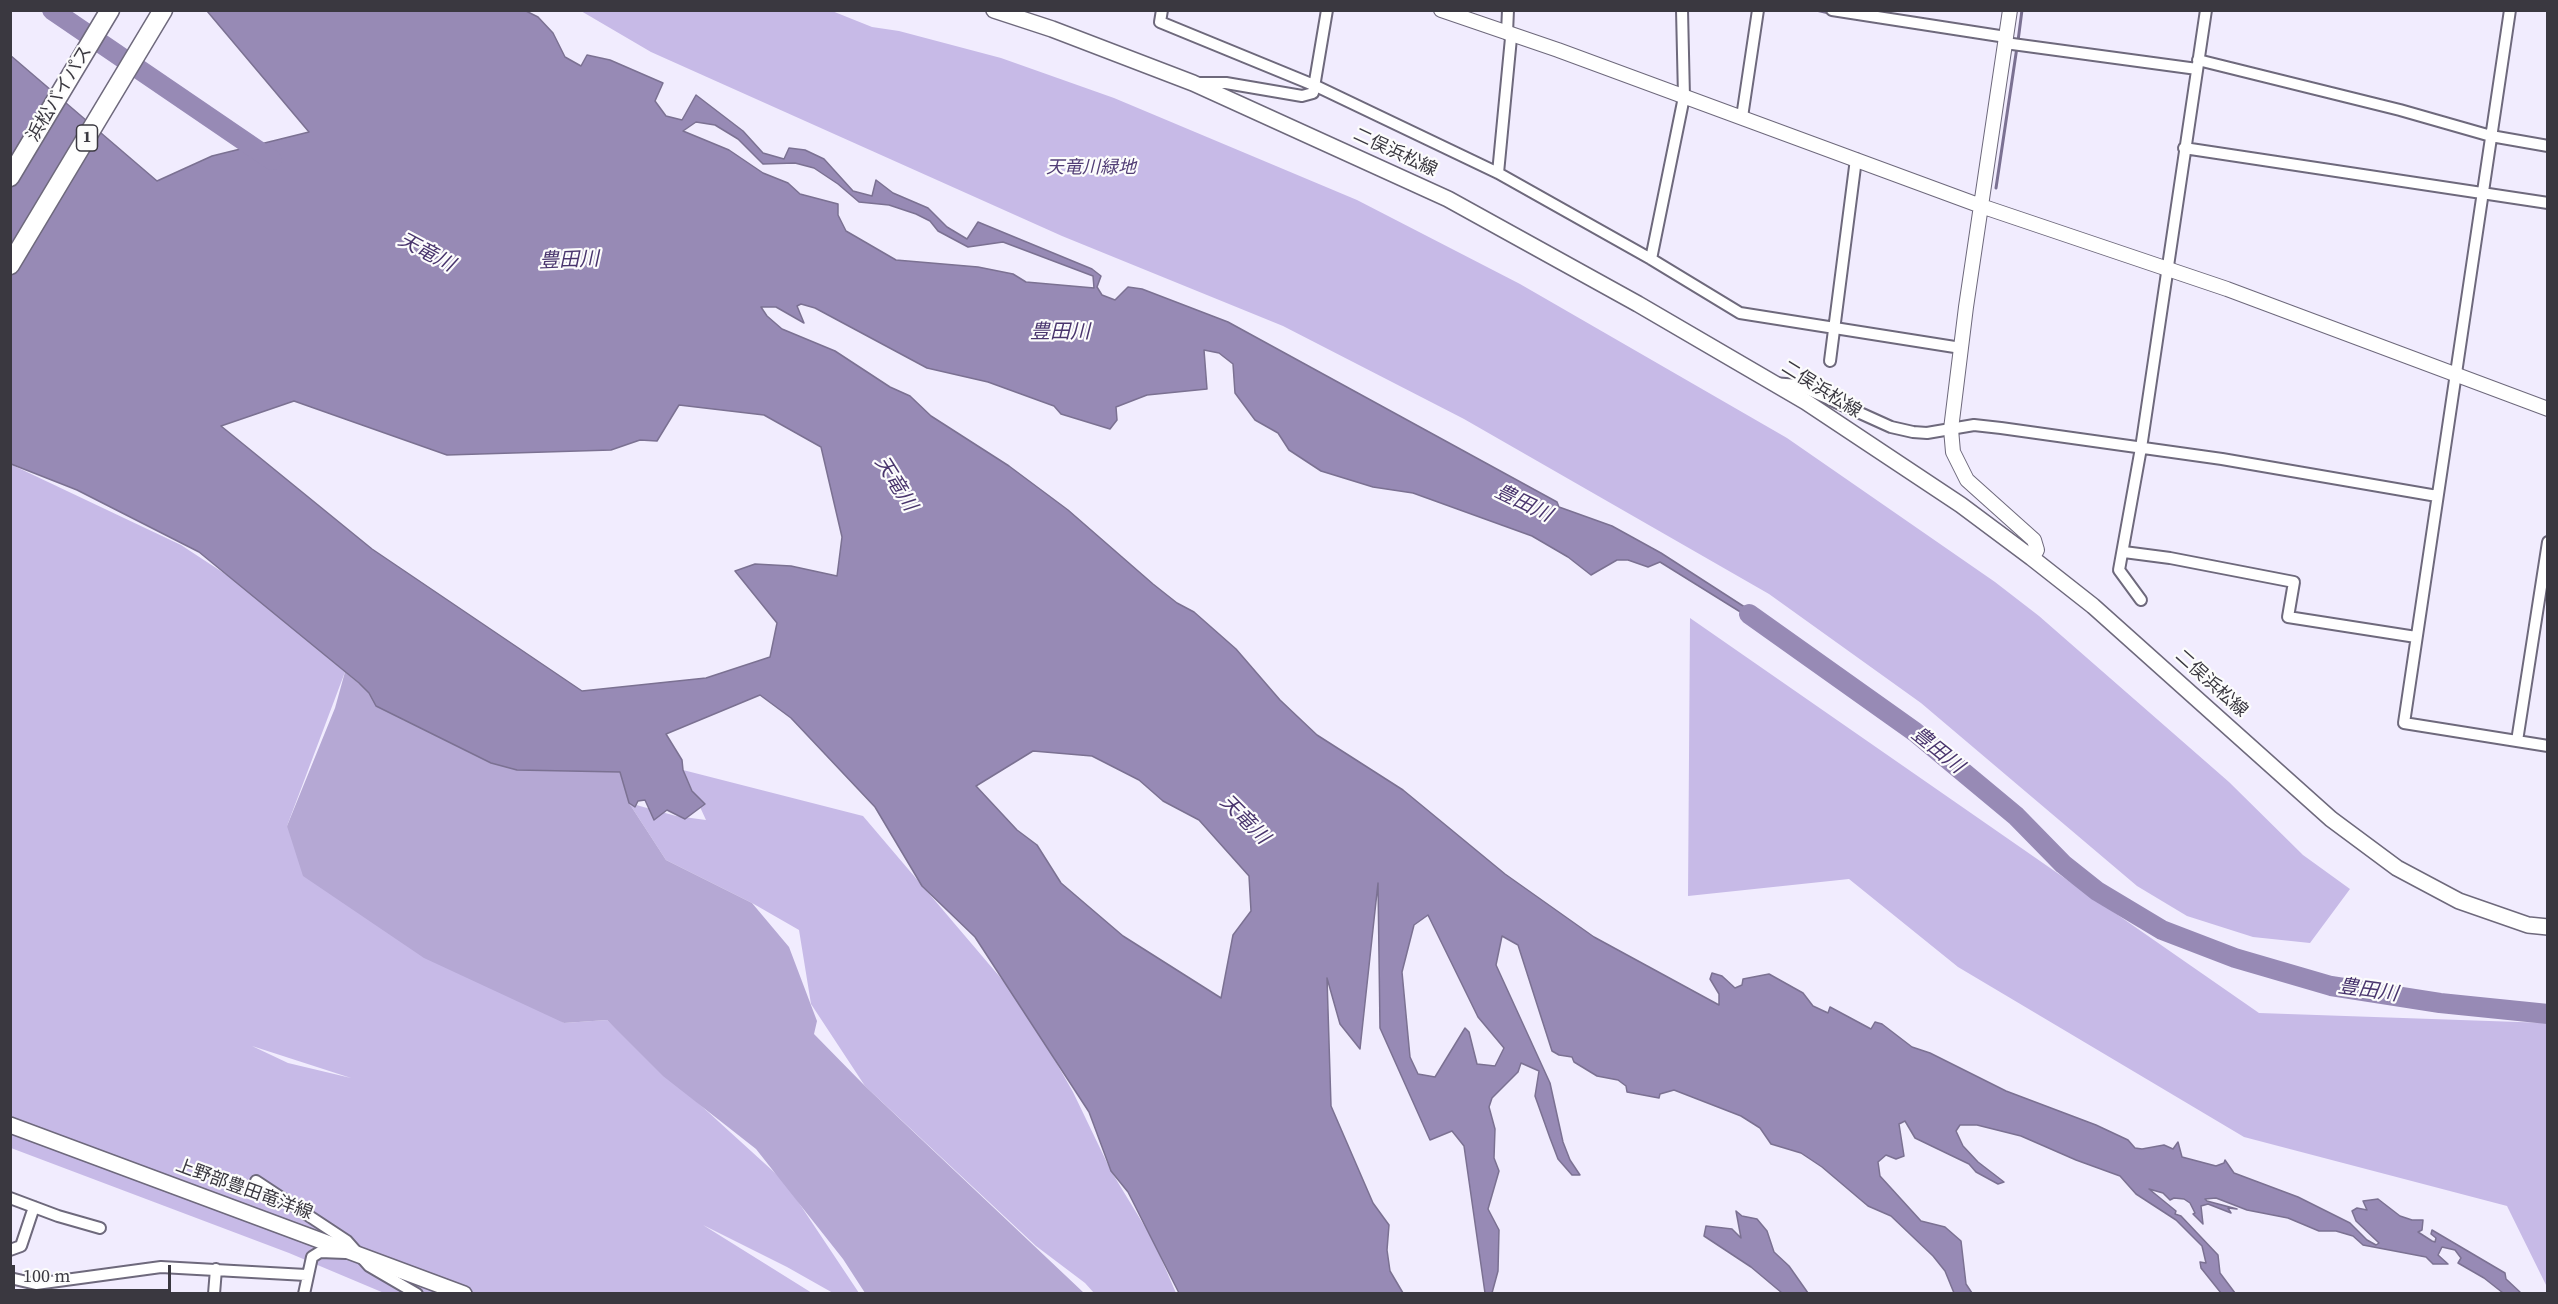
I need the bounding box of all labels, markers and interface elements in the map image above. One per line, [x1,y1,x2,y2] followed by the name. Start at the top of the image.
[23,42,97,146] street label: 浜松バイパス
[1350,124,1440,182] street label: 二俣浜松線
[76,125,98,151] road number: 1
[1046,157,1136,179] park label: 天竜川緑地
[394,228,458,278] water label: 天竜川
[539,248,599,274] water label: 豊田川
[1030,321,1090,345] water label: 豊田川
[1777,357,1865,423] street label: 二俣浜松線
[869,452,921,516] water label: 天竜川
[1491,480,1555,528] water label: 豊田川
[2170,646,2252,722] street label: 二俣浜松線
[1906,723,1968,779] water label: 豊田川
[1214,790,1274,850] water label: 天竜川
[2337,975,2399,1007] water label: 豊田川
[173,1155,315,1225] street label: 上野部豊田竜洋線
[15,1253,174,1291] scale bar
[23,1263,70,1288] text: 100 m

